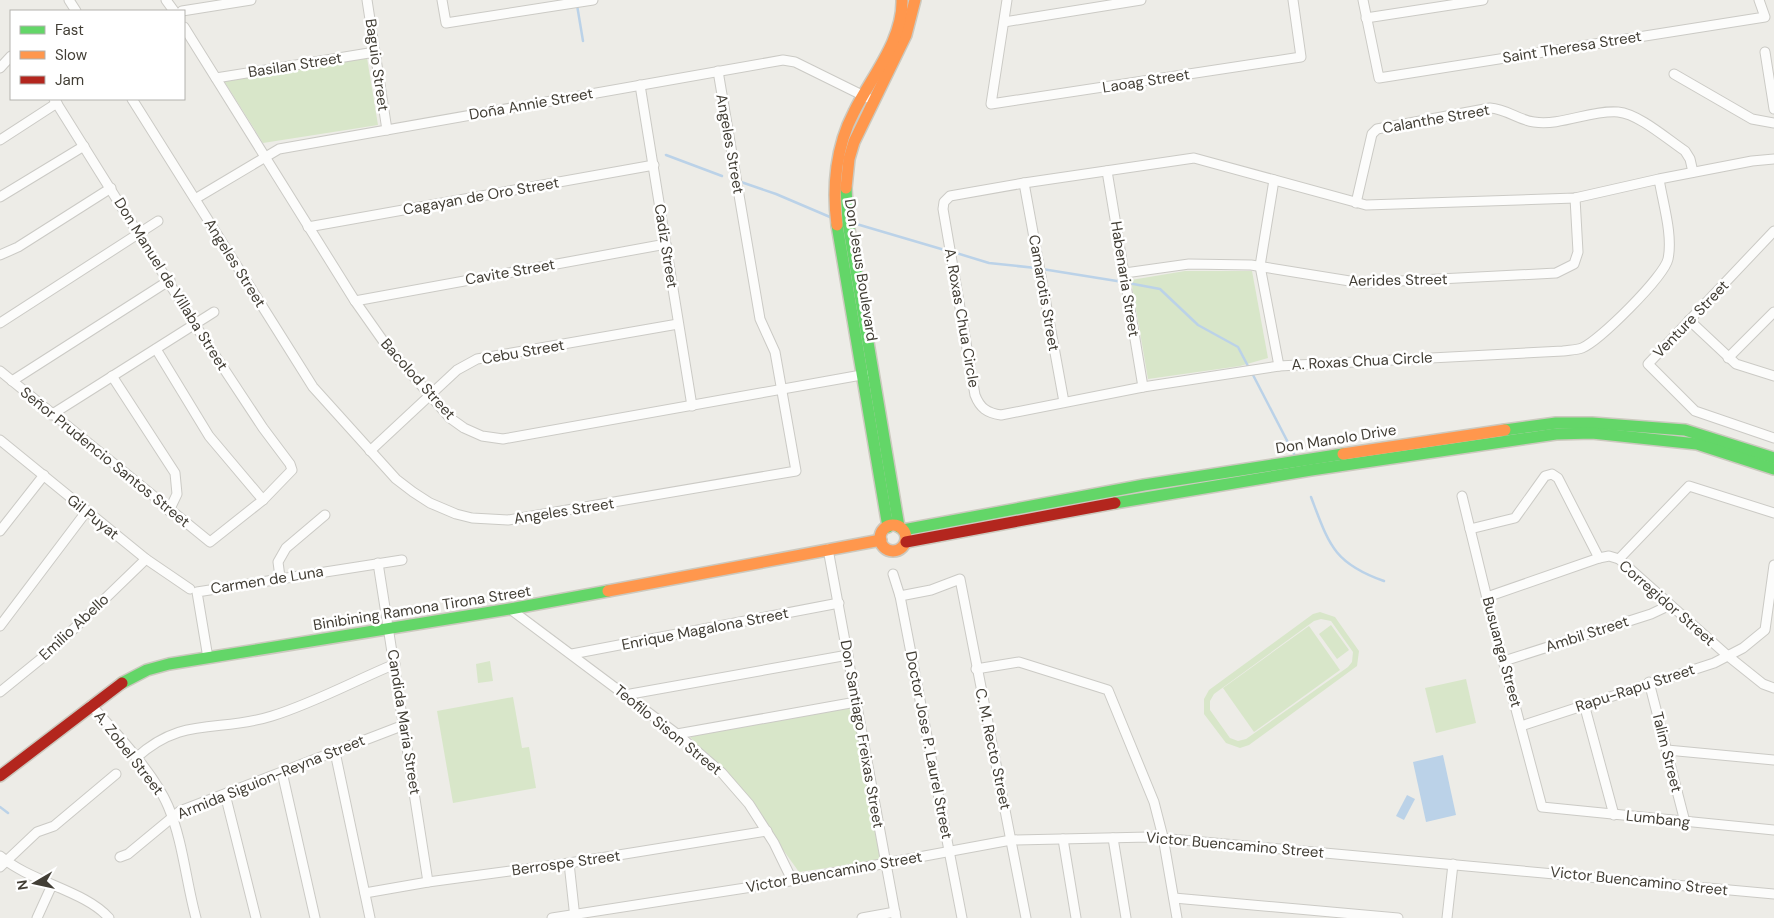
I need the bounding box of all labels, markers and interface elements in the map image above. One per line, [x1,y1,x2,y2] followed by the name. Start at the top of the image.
[10,10,185,100] legend
[361,17,393,113] street label: Baguio Street
[55,20,84,40] text: Fast
[1501,26,1643,68] street label: Saint Theresa Street
[55,45,88,65] text: Slow
[247,48,344,82] street label: Basilan Street
[1101,64,1191,98] street label: Laoag Street
[55,70,84,90] text: Jam
[467,83,595,125] street label: Doña Annie Street
[711,92,749,196] street label: Angeles Street
[1381,100,1491,138] street label: Calanthe Street
[401,172,561,220] street label: Cagayan de Oro Street
[109,194,233,374] street label: Don Manuel de Villaba Street
[840,197,882,343] street label: Don Jesus Boulevard
[649,202,683,290] street label: Cadiz Street
[200,215,270,311] street label: Angeles Street
[1106,220,1144,338] street label: Habenaria Street
[1024,233,1064,353] street label: Camarotis Street
[940,247,984,389] street label: A. Roxas Chua Circle
[464,254,557,290] street label: Cavite Street
[1348,269,1448,291] street label: Aerides Street
[1649,276,1733,362] street label: Venture Street
[376,334,460,424] street label: Bacolod Street
[480,335,566,369] street label: Cebu Street
[1291,347,1433,375] street label: A. Roxas Chua Circle
[16,382,194,532] street label: Señor Prudencio Santos Street
[1274,420,1398,458] street label: Don Manolo Drive
[63,490,123,544] street label: Gil Puyat
[513,493,616,529] street label: Angeles Street
[1615,556,1719,650] street label: Corregidor Street
[209,561,325,599] street label: Carmen de Luna
[312,581,532,635] street label: Binibining Ramona Tirona Street
[35,589,113,665] street label: Emilio Abello
[1478,595,1526,710] street label: Busuanga Street
[620,603,790,655] street label: Enrique Magalona Street
[1543,611,1631,657] street label: Ambil Street
[836,638,888,830] street label: Don Santiago Freixas Street
[383,648,425,796] street label: Candida Maria Street
[901,649,957,841] street label: Doctor Jose P. Laurel Street
[1573,659,1697,717] street label: Rapu-Rapu Street
[610,680,726,780] street label: Teofilo Sison Street
[970,686,1016,812] street label: C. M. Recto Street
[90,707,168,799] street label: A. Zobel Street
[1647,710,1687,794] street label: Talim Street
[174,730,368,824] street label: Armida Siguion-Reyna Street
[1625,806,1691,832] street label: Lumbang
[1145,827,1325,863] street label: Victor Buencamino Street
[511,845,622,881] street label: Berrospe Street
[744,847,924,897] street label: Victor Buencamino Street
[10,858,60,908] north arrow
[1549,862,1729,900] street label: Victor Buencamino Street
[12,879,32,891] text: N

